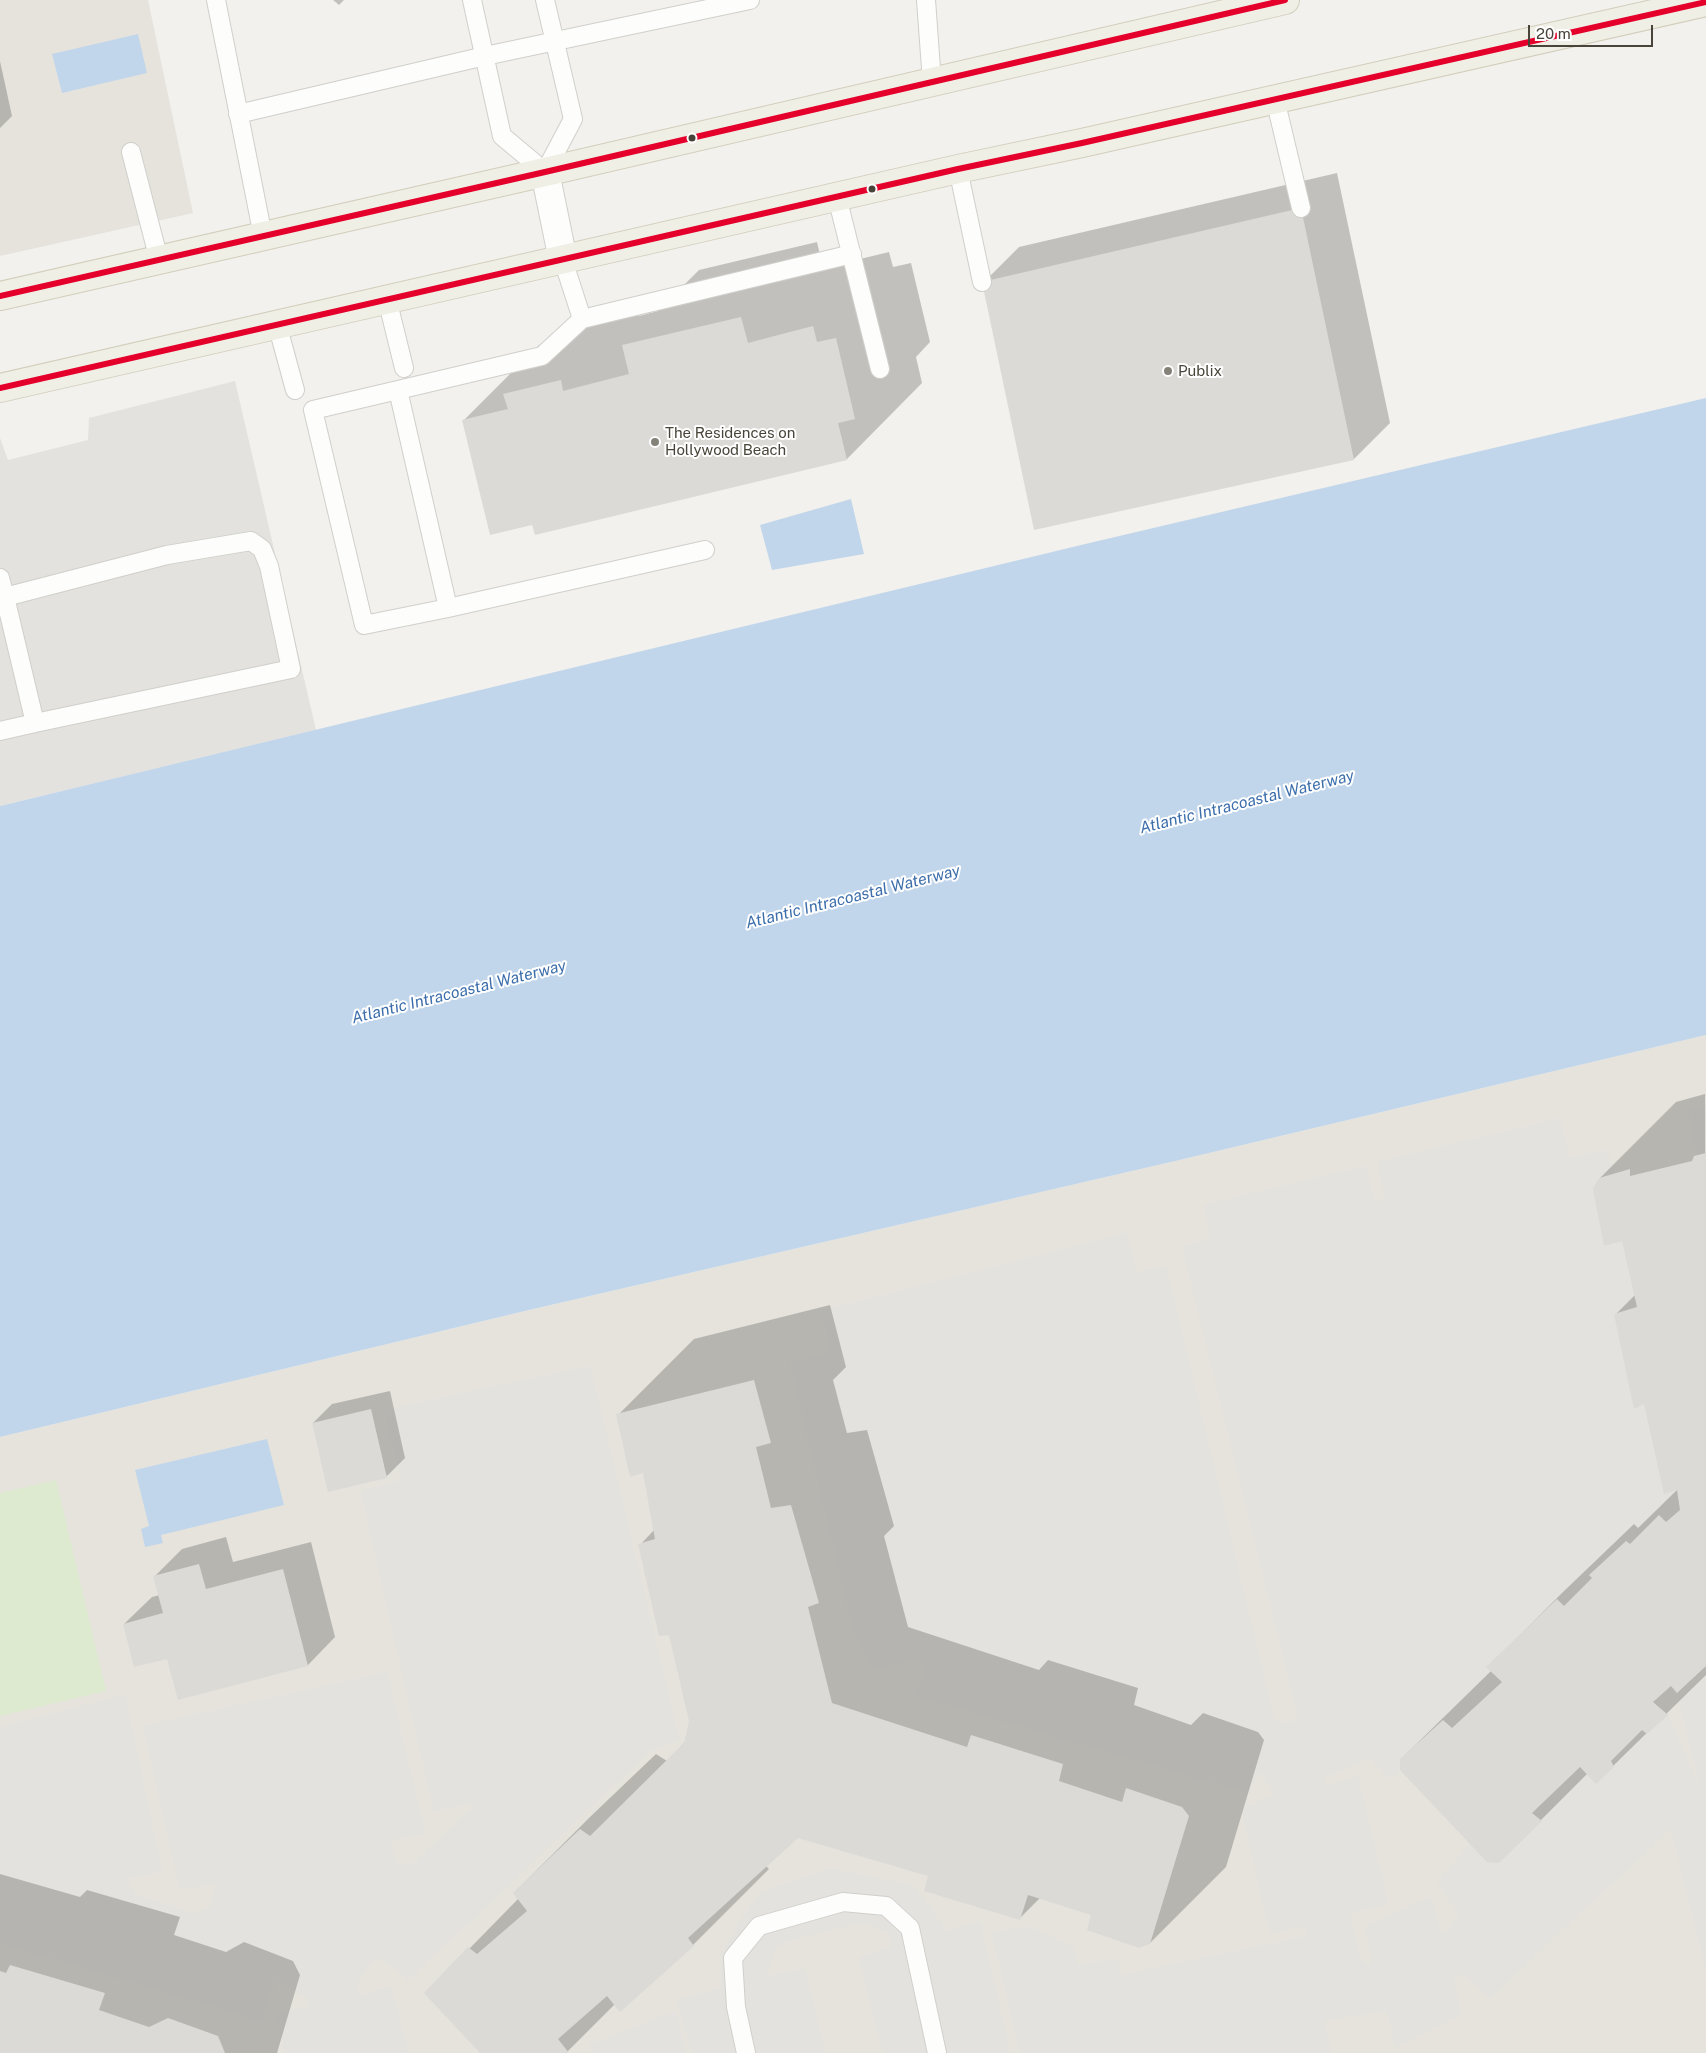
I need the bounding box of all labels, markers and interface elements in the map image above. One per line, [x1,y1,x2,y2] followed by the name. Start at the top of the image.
[1531,15,1656,47] scale bar
[1536,25,1571,42] text: 20 m
[687,133,697,143] unlabelled marker
[867,184,877,194] unlabelled marker
[1178,362,1222,380] place label: Publix
[1162,365,1174,377] marker: Publix
[665,424,795,459] place label: The Residences on Hollywood Beach
[649,436,661,448] marker: The Residences on Hollywood Beach
[1138,766,1356,838] water label: Atlantic Intracoastal Waterway
[744,861,962,933] water label: Atlantic Intracoastal Waterway
[350,956,568,1028] water label: Atlantic Intracoastal Waterway

